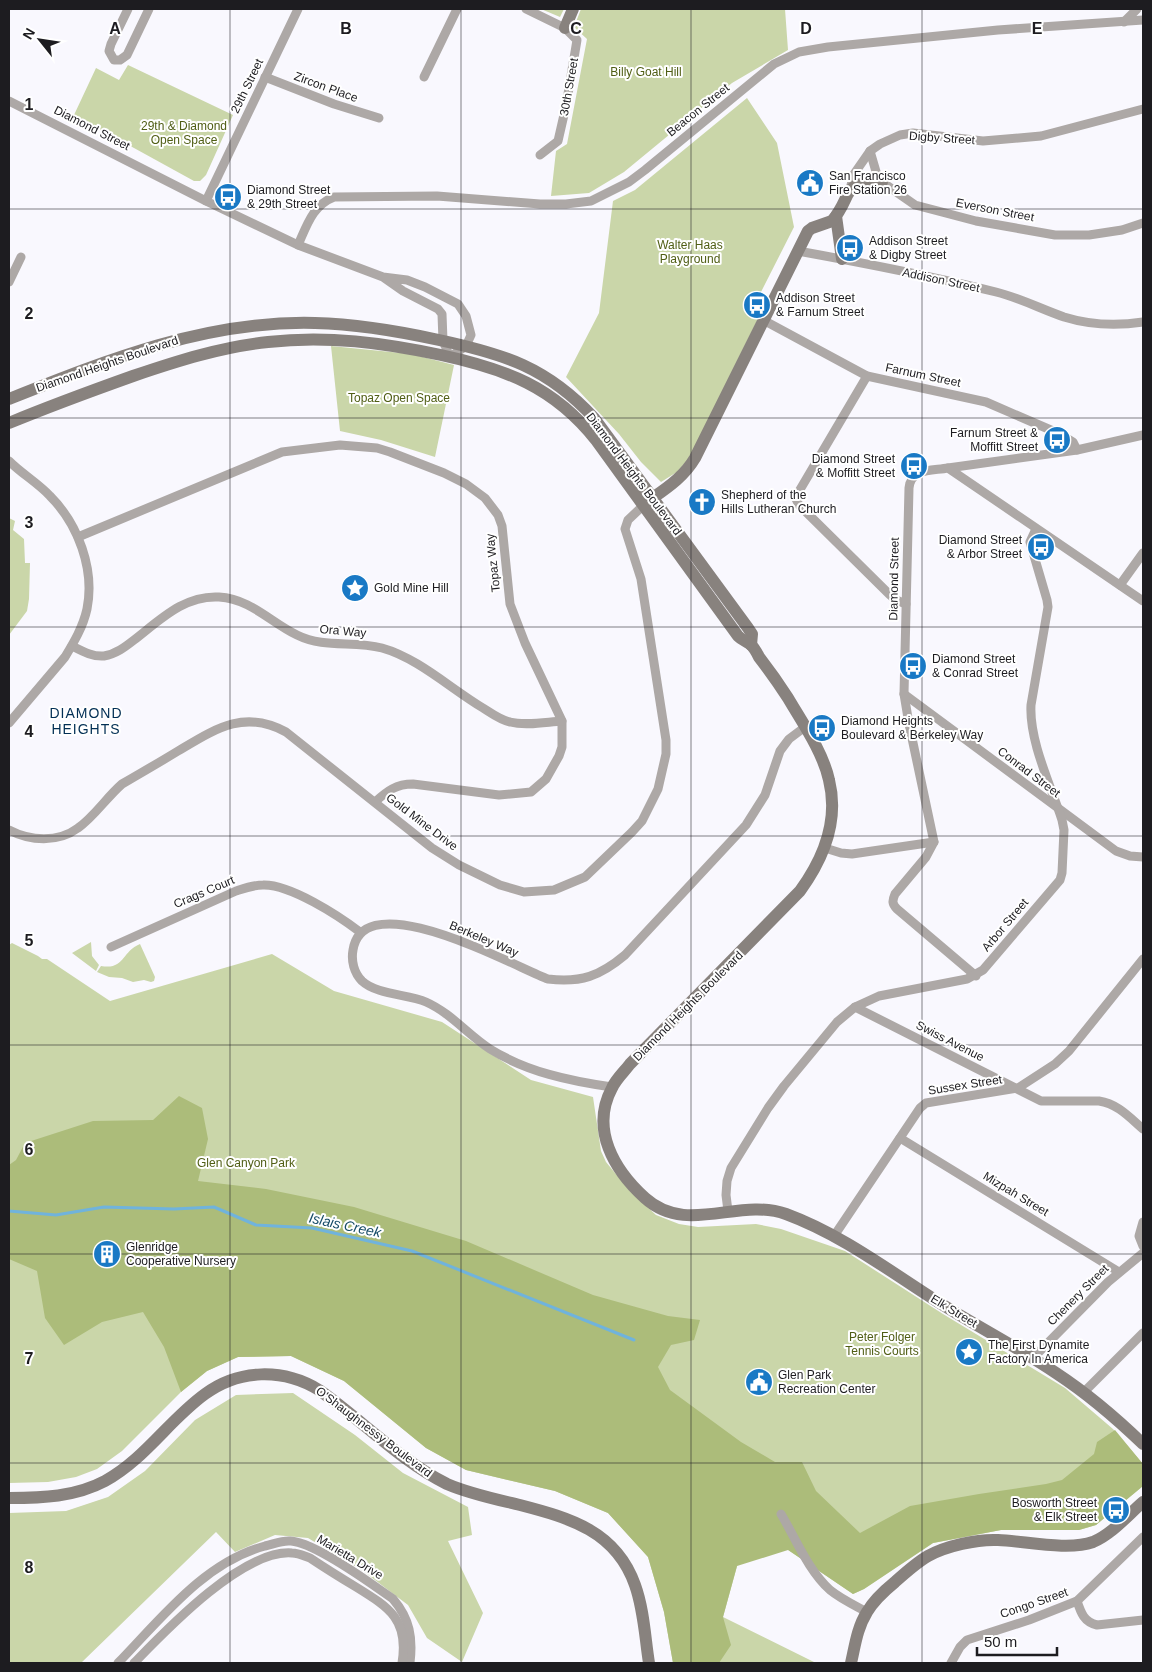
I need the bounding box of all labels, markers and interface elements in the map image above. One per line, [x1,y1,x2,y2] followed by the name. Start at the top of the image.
[15,15,65,65] north arrow
[109,20,121,37] text: A
[340,20,352,37] text: B
[570,20,582,37] text: C
[800,20,812,37] text: D
[1032,20,1043,37] text: E
[19,25,38,42] text: N
[228,56,266,115] street label: 29th Street
[557,56,581,117] street label: 30th Street
[610,65,682,79] park label: Billy Goat Hill
[292,69,360,105] street label: Zircon Place
[664,80,732,139] street label: Beacon Street
[25,96,34,113] text: 1
[52,103,133,153] street label: Diamond Street
[141,119,227,147] park label: 29th & Diamond Open Space
[909,129,976,147] street label: Digby Street
[795,168,825,198] public building icon: San Francisco Fire Station 26
[829,169,907,197] place label: San Francisco Fire Station 26
[213,182,243,212] bus stop icon: Diamond Street & 29th Street
[247,183,331,211] place label: Diamond Street & 29th Street
[955,196,1036,225] street label: Everson Street
[835,233,865,263] bus stop icon: Addison Street & Digby Street
[869,234,948,262] place label: Addison Street & Digby Street
[657,238,723,266] park label: Walter Haas Playground
[901,265,982,295] street label: Addison Street
[742,290,772,320] bus stop icon: Addison Street & Farnum Street
[776,291,865,319] place label: Addison Street & Farnum Street
[25,305,34,322] text: 2
[34,333,180,395] street label: Diamond Heights Boulevard
[884,360,963,390] street label: Farnum Street
[348,391,450,405] park label: Topaz Open Space
[583,410,685,538] street label: Diamond Heights Boulevard
[1042,425,1072,455] bus stop icon: Farnum Street & Moffitt Street
[950,426,1039,454] place label: Farnum Street & Moffitt Street
[899,451,929,481] bus stop icon: Diamond Street & Moffitt Street
[812,452,896,480] place label: Diamond Street & Moffitt Street
[687,487,717,517] church icon: Shepherd of the Hills Lutheran Church
[721,488,836,516] place label: Shepherd of the Hills Lutheran Church
[25,514,34,531] text: 3
[1026,532,1056,562] bus stop icon: Diamond Street & Arbor Street
[483,533,503,593] street label: Topaz Way
[939,533,1023,561] place label: Diamond Street & Arbor Street
[886,537,902,621] street label: Diamond Street
[340,573,370,603] place icon: Gold Mine Hill
[374,581,449,595] place label: Gold Mine Hill
[319,622,367,640] street label: Ora Way
[898,651,928,681] bus stop icon: Diamond Street & Conrad Street
[932,652,1019,680] place label: Diamond Street & Conrad Street
[49,705,123,737] district label: DIAMOND HEIGHTS
[807,713,837,743] bus stop icon: Diamond Heights Boulevard & Berkeley Way
[841,714,983,742] place label: Diamond Heights Boulevard & Berkeley Way
[25,723,34,740] text: 4
[995,744,1064,800] street label: Conrad Street
[383,791,461,854] street label: Gold Mine Drive
[171,873,237,911] street label: Crags Court
[979,895,1032,954] street label: Arbor Street
[447,918,521,960] street label: Berkeley Way
[25,932,34,949] text: 5
[630,948,746,1064] street label: Diamond Heights Boulevard
[914,1018,987,1064] street label: Swiss Avenue
[927,1072,1004,1098] street label: Sussex Street
[25,1141,34,1158] text: 6
[197,1156,296,1170] park label: Glen Canyon Park
[981,1169,1052,1219] street label: Mizpah Street
[308,1210,383,1241] water label: Islais Creek
[92,1239,122,1269] building icon: Glenridge Cooperative Nursery
[126,1240,236,1268] place label: Glenridge Cooperative Nursery
[1045,1261,1112,1328] street label: Chenery Street
[928,1292,980,1331] street label: Elk Street
[845,1330,919,1358] park label: Peter Folger Tennis Courts
[954,1337,984,1367] place icon: The First Dynamite Factory In America
[988,1338,1090,1366] place label: The First Dynamite Factory In America
[25,1350,34,1367] text: 7
[744,1367,774,1397] public building icon: Glen Park Recreation Center
[778,1368,875,1396] place label: Glen Park Recreation Center
[313,1384,435,1480] street label: O'Shaughnessy Boulevard
[1101,1495,1131,1525] bus stop icon: Bosworth Street & Elk Street
[1012,1496,1098,1524] place label: Bosworth Street & Elk Street
[314,1532,386,1582] street label: Marietta Drive
[25,1559,34,1576] text: 8
[998,1585,1070,1621] street label: Congo Street
[977,1624,1057,1656] scale bar
[984,1633,1017,1650] text: 50 m

